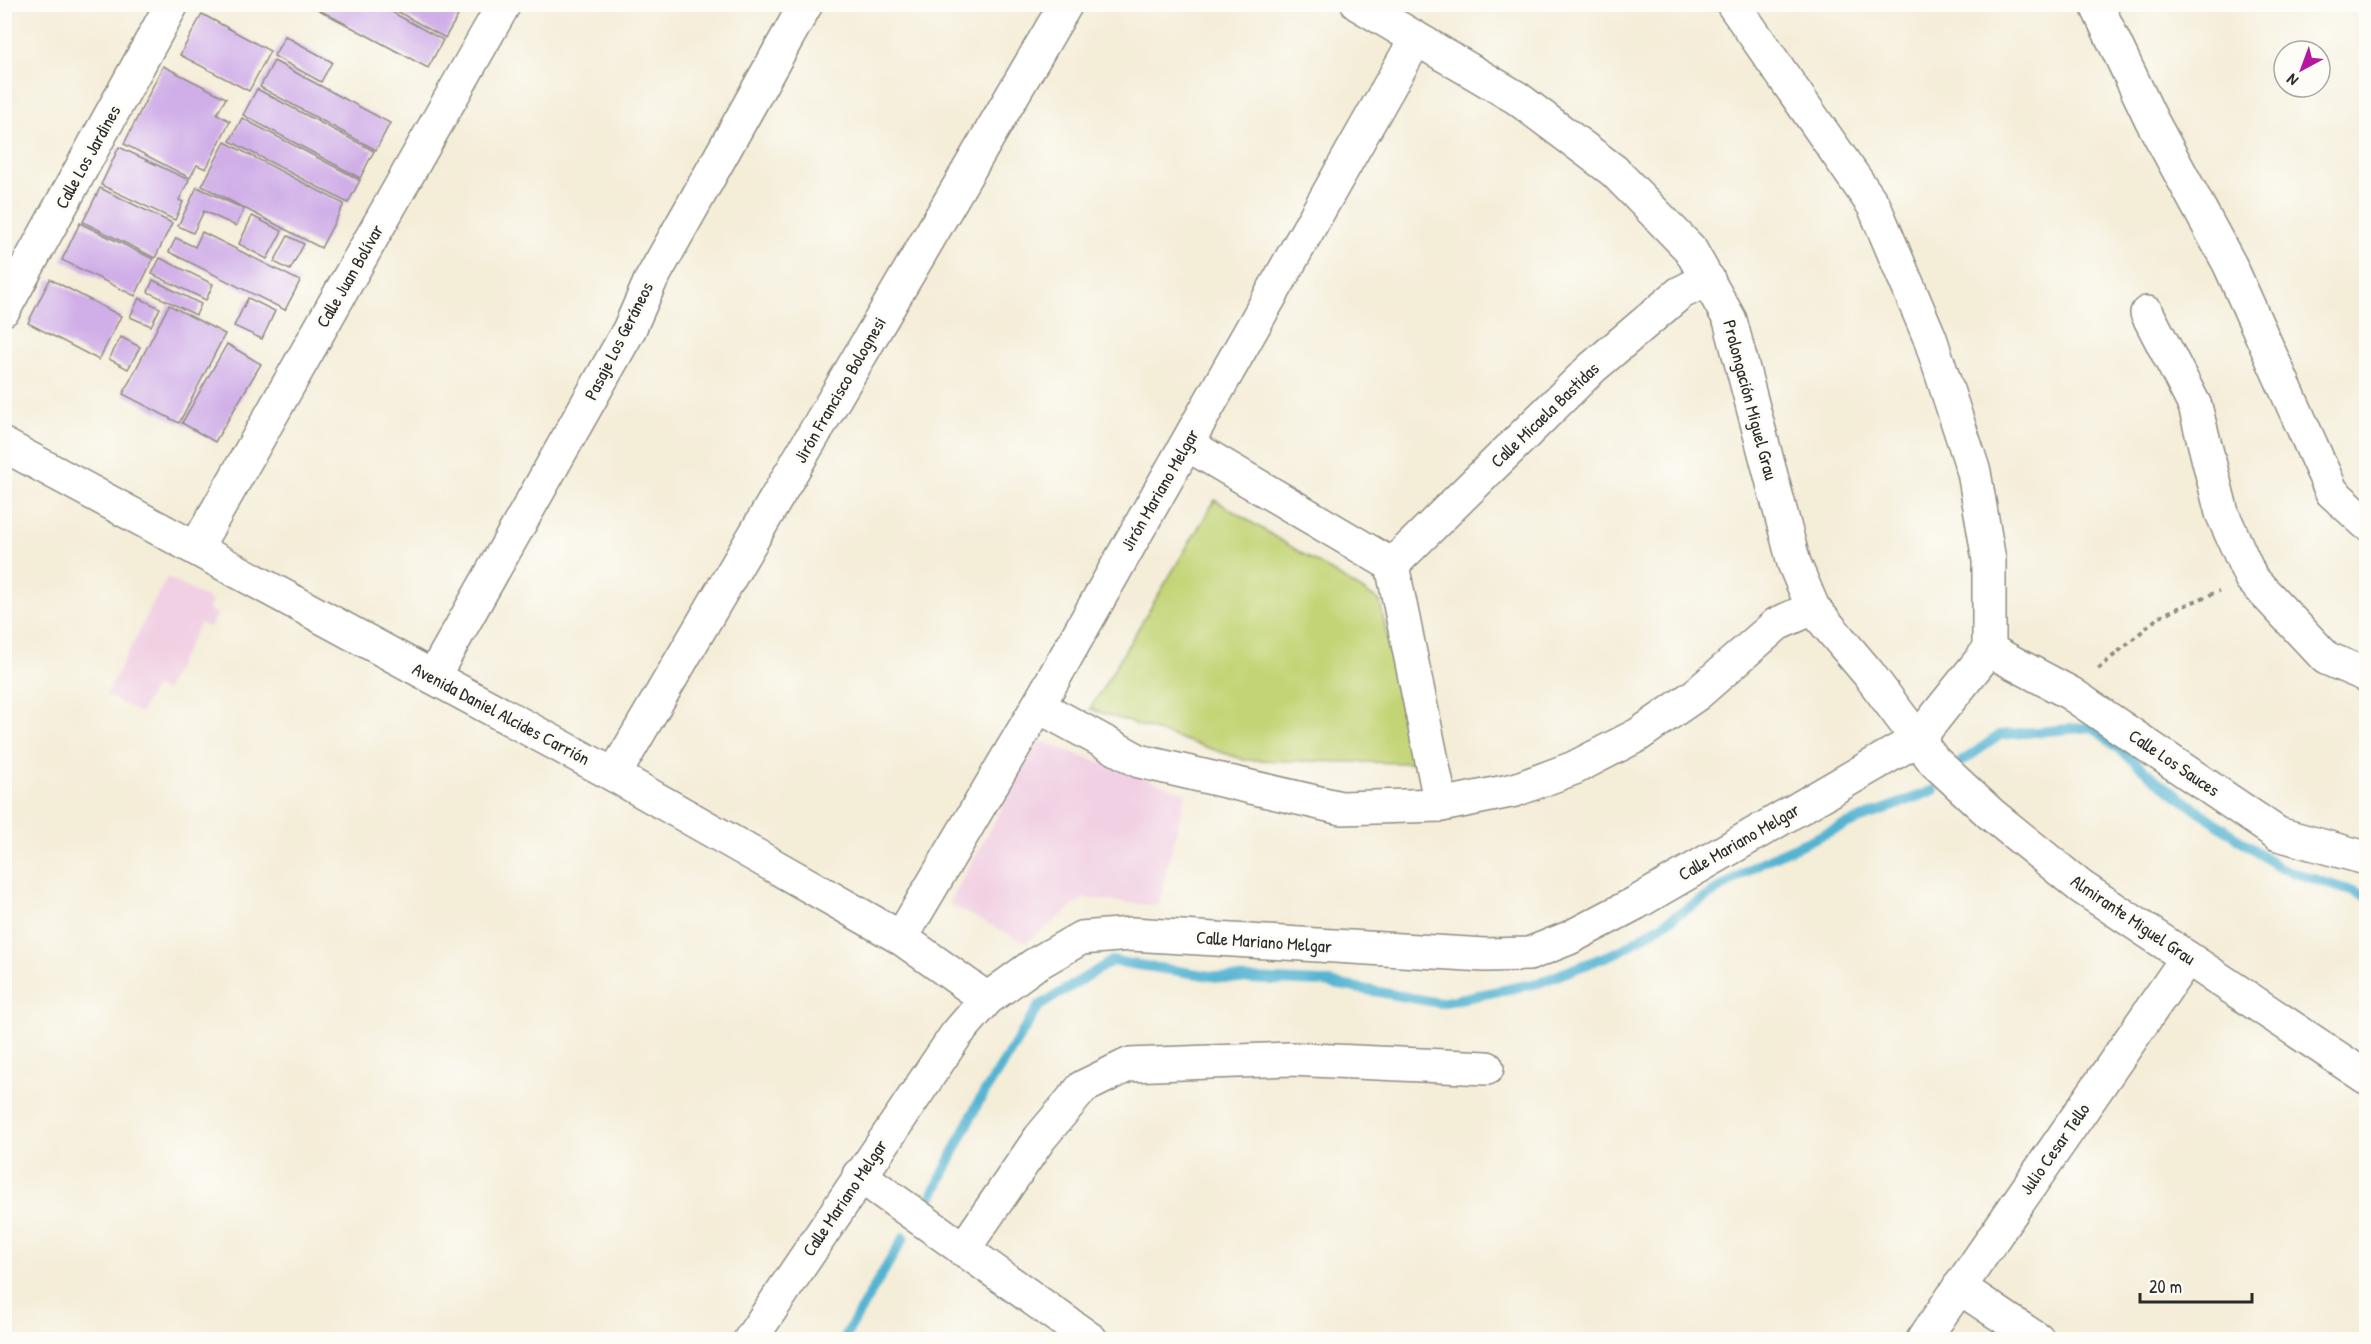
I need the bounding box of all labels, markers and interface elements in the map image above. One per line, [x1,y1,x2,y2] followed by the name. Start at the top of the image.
[2272,39,2332,99] north arrow
[2281,69,2303,91] text: N
[49,100,126,213] street label: Calle Los Jardines
[310,219,389,332] street label: Calle Juan Bolívar
[578,277,659,404] street label: Pasaje Los Geráneos
[787,312,892,467] street label: Jirón Francisco Bolognesi
[1717,317,1784,483] street label: Prolongación Miguel Grau
[1485,356,1605,473] street label: Calle Micaela Bastidas
[1114,424,1205,555] street label: Jirón Mariano Melgar
[408,656,594,771] street label: Avenida Daniel Alcides Carrión
[2124,723,2225,802] street label: Calle Los Sauces
[1674,797,1804,886] street label: Calle Mariano Melgar
[2066,869,2201,971] street label: Almirante Miguel Grau
[1195,924,1333,959] street label: Calle Mariano Melgar
[2014,1098,2095,1200] street label: Julio Cesar Tello
[796,1134,893,1261] street label: Calle Mariano Melgar
[2140,1266,2252,1304] scale bar
[2149,1274,2182,1299] text: 20 m

